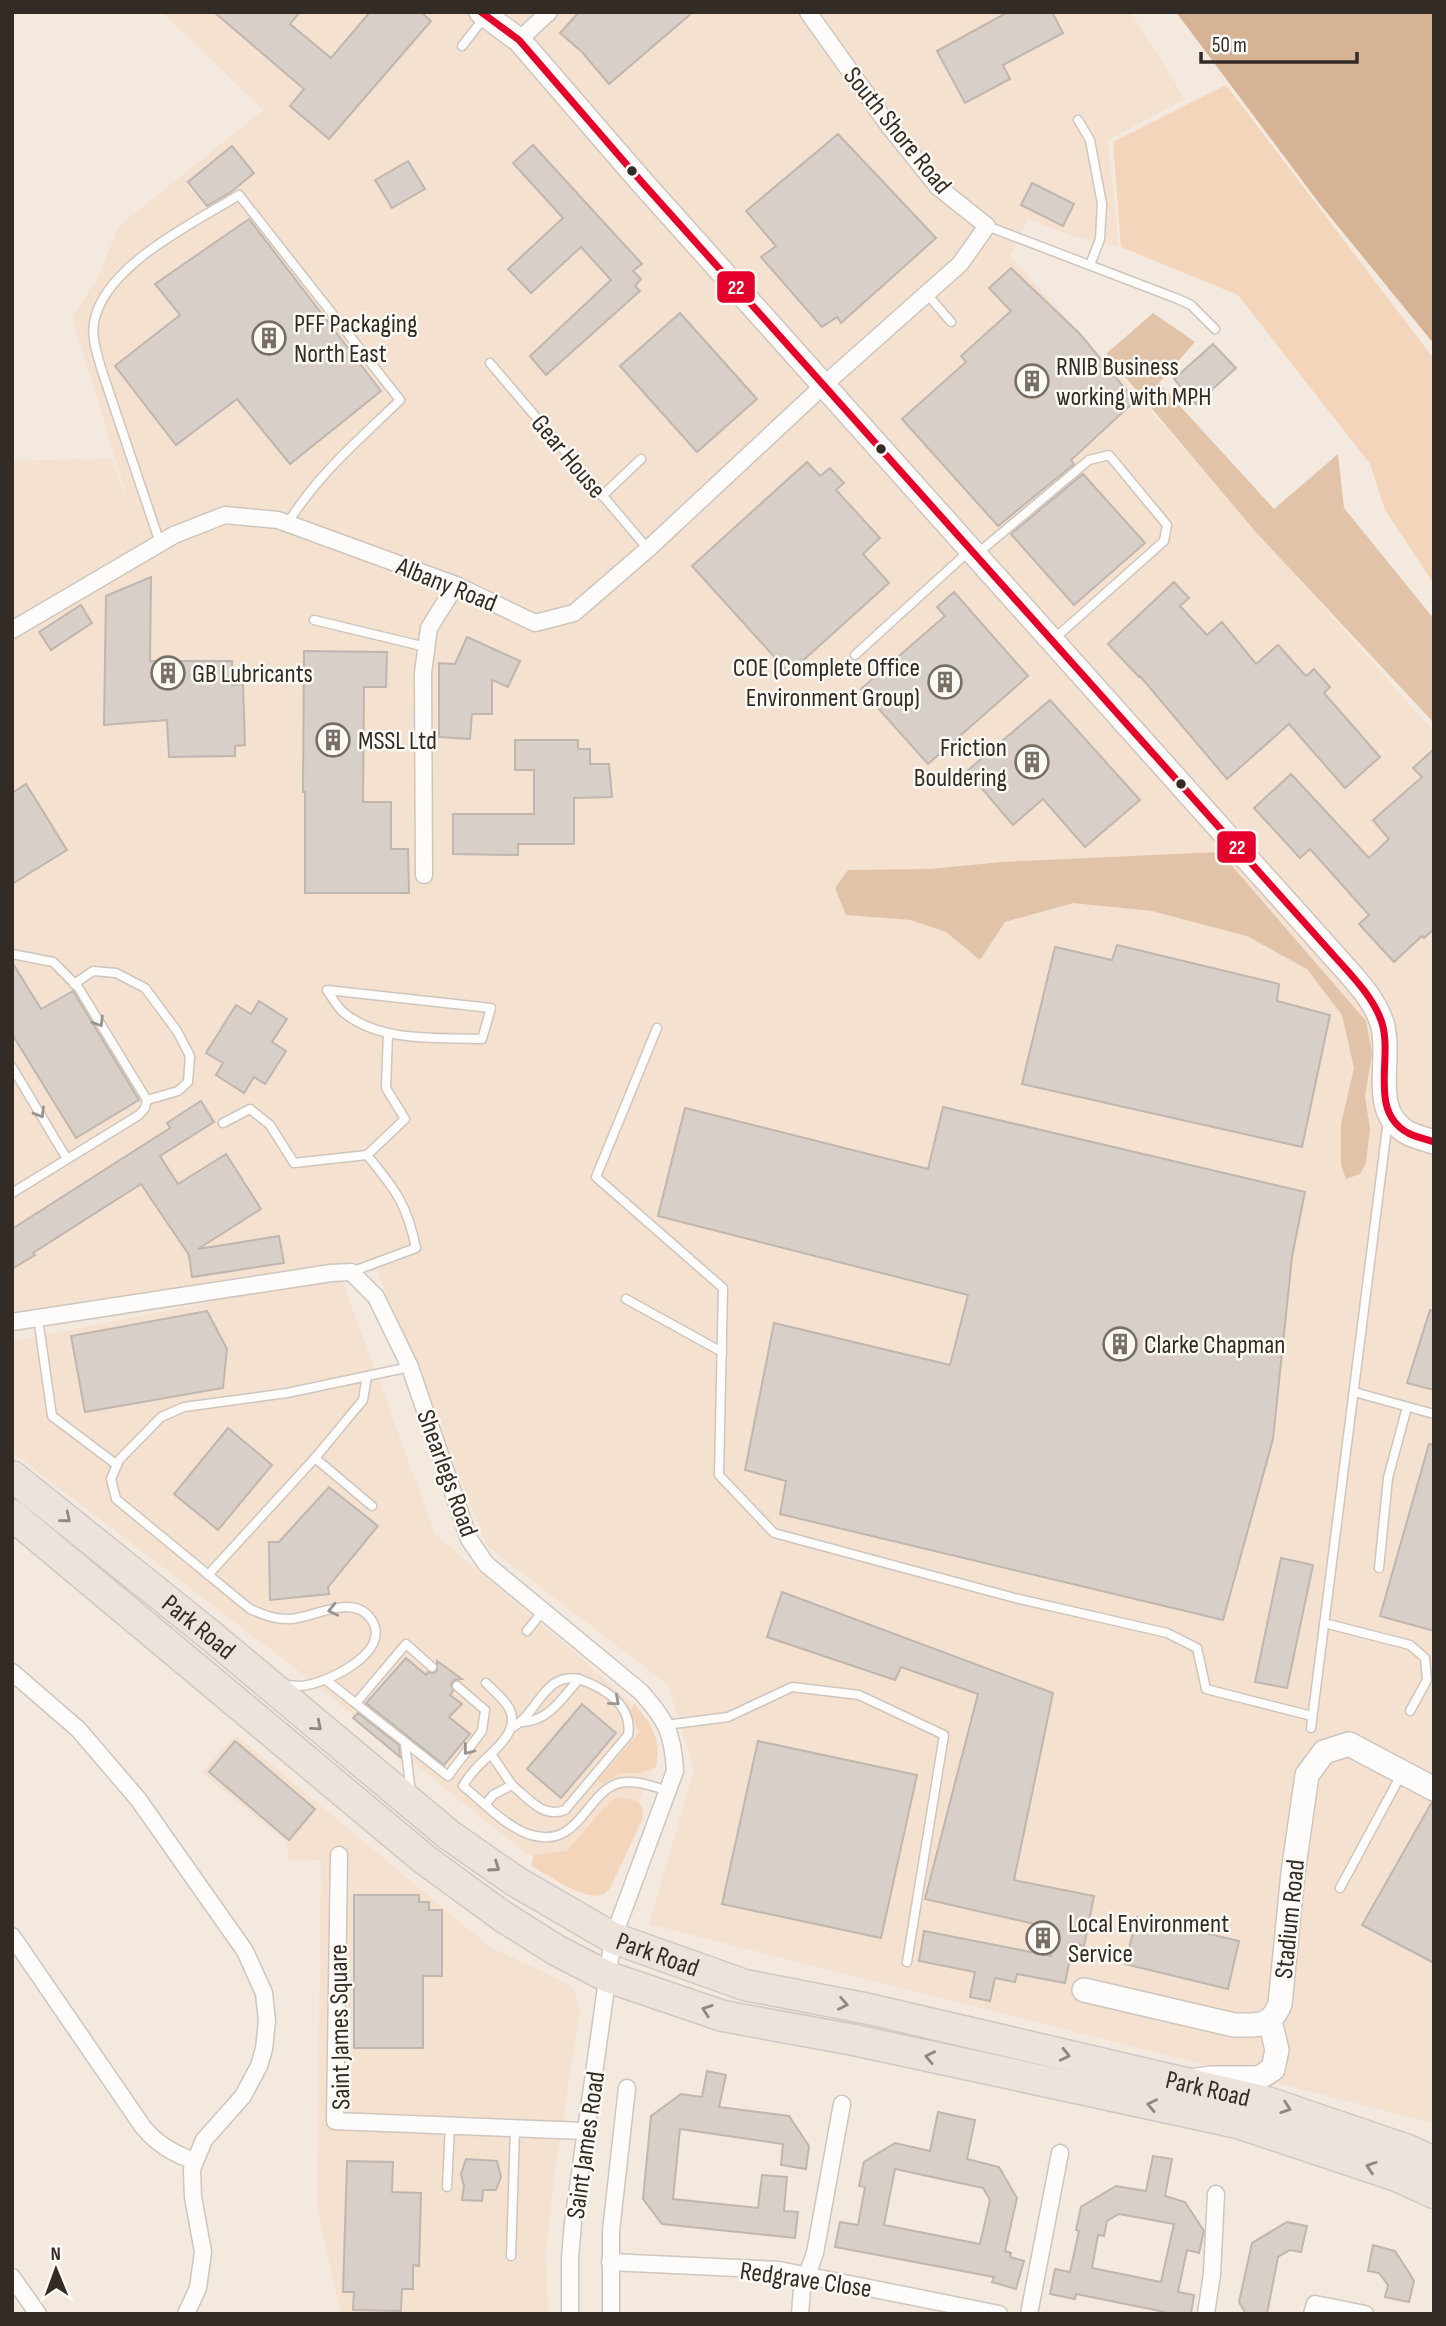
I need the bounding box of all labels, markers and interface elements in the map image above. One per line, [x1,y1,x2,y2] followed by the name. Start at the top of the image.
[1201,21,1357,65] scale bar
[1212,33,1247,58] text: 50 m
[836,61,957,201] street label: South Shore Road
[625,164,639,178] unlabelled marker
[716,270,756,304] line badge: 22
[728,277,744,300] text: 22
[294,309,417,370] place label: PFF Packaging North East
[250,319,288,357] building icon: PFF Packaging North East
[1056,352,1211,413] place label: RNIB Business working with MPH
[1013,362,1051,400] building icon: RNIB Business working with MPH
[524,409,612,505] street label: Gear House
[874,442,888,456] unlabelled marker
[391,551,501,620] street label: Albany Road
[733,653,920,714] place label: COE (Complete Office Environment Group)
[149,654,187,692] building icon: GB Lubricants
[192,659,313,690] place label: GB Lubricants
[926,663,964,701] building icon: COE (Complete Office Environment Group)
[314,721,352,759] building icon: MSSL Ltd
[358,726,437,757] place label: MSSL Ltd
[914,733,1007,794] place label: Friction Bouldering
[1013,743,1051,781] building icon: Friction Bouldering
[1174,777,1188,791] unlabelled marker
[1216,830,1257,864] line badge: 22
[1229,837,1245,860] text: 22
[90,1014,103,1027] one-way arrow
[31,1106,44,1119] one-way arrow
[1101,1325,1139,1363] building icon: Clarke Chapman
[1144,1330,1285,1361] place label: Clarke Chapman
[409,1406,484,1541] street label: Shearlegs Road
[58,1510,71,1522] one-way arrow
[155,1589,241,1667] street label: Park Road
[327,1601,339,1616] one-way arrow
[607,1693,620,1705] one-way arrow
[310,1717,322,1730] one-way arrow
[463,1742,476,1755] one-way arrow
[1269,1858,1312,1980] street label: Stadium Road
[487,1859,500,1871] one-way arrow
[1068,1909,1229,1970] place label: Local Environment Service
[1024,1919,1062,1957] building icon: Local Environment Service
[612,1926,703,1984] street label: Park Road
[324,1944,357,2110] street label: Saint James Square
[837,1996,849,2011] one-way arrow
[702,2004,714,2018] one-way arrow
[1059,2046,1071,2061] one-way arrow
[924,2050,936,2065] one-way arrow
[1163,2065,1253,2115] street label: Park Road
[561,2069,612,2221] street label: Saint James Road
[1146,2098,1158,2113] one-way arrow
[1279,2100,1291,2114] one-way arrow
[1365,2161,1377,2175] one-way arrow
[21,2235,91,2305] north arrow
[50,2243,61,2266] text: N
[738,2256,874,2305] street label: Redgrave Close

